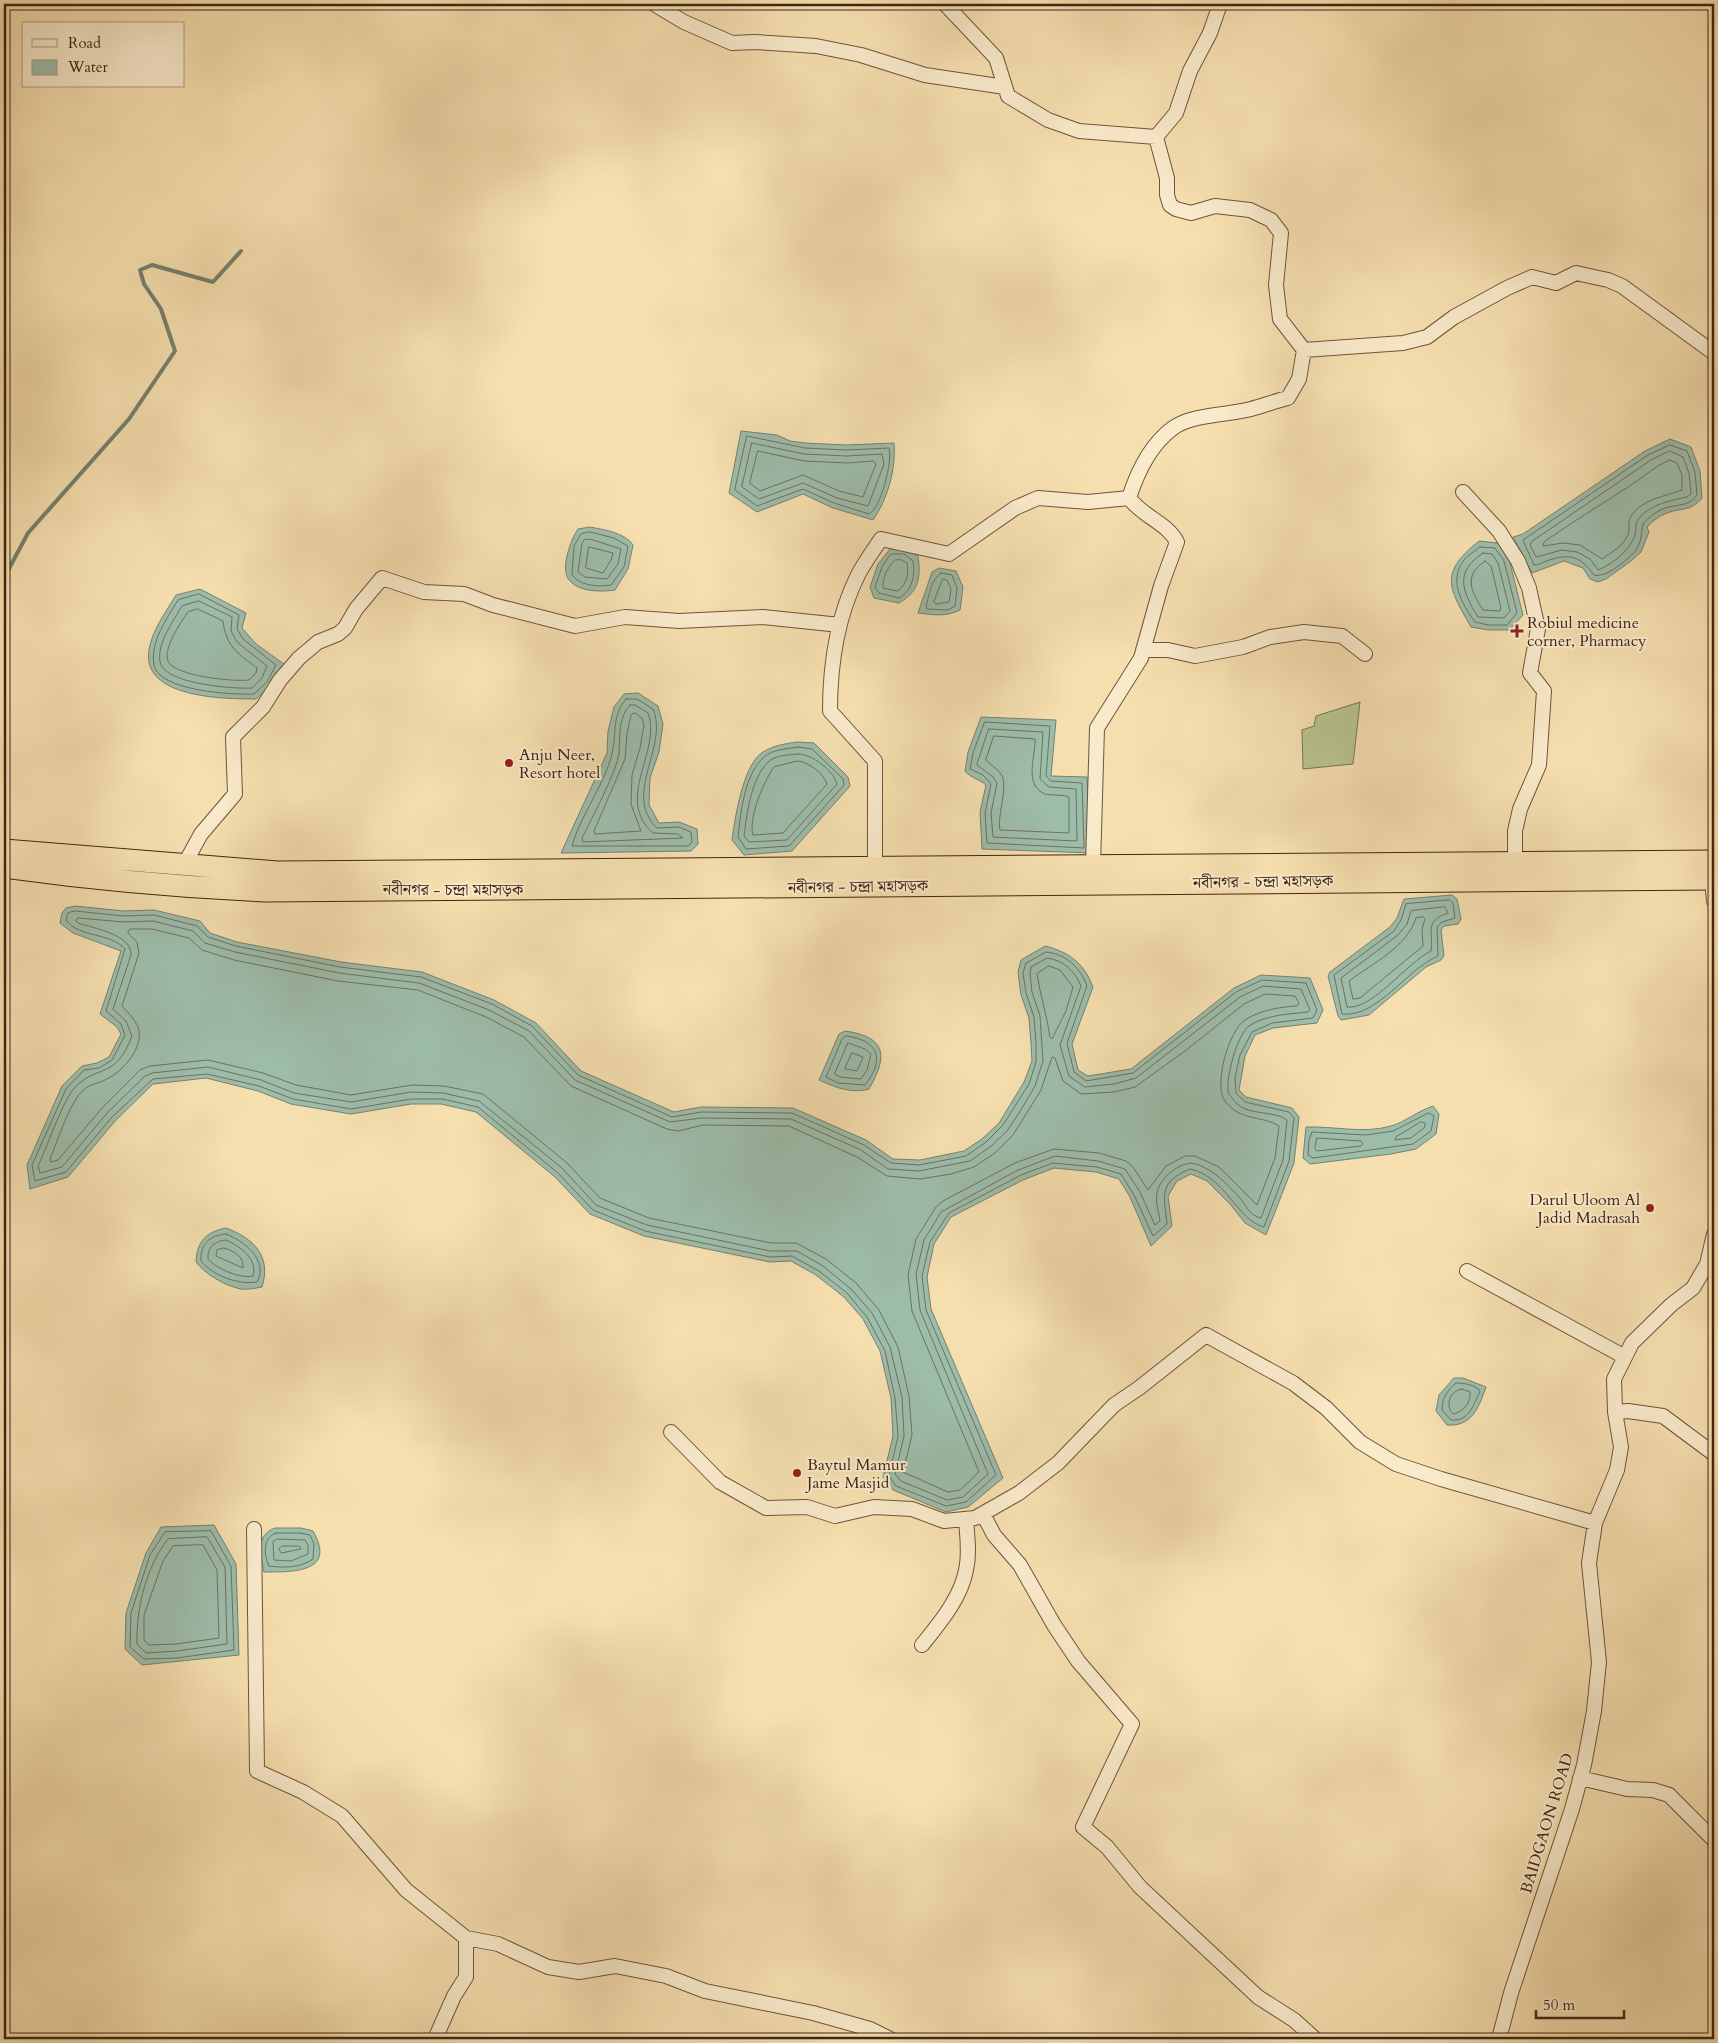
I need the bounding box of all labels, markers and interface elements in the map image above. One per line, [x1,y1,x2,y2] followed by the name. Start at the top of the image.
[22,22,185,88] legend
[68,33,101,53] text: Road
[67,57,109,77] text: Water
[1527,612,1647,652] place label: Robiul medicine corner, Pharmacy
[1511,625,1523,637] marker: Robiul medicine corner, Pharmacy
[519,744,600,784] place label: Anju Neer, Resort hotel
[503,757,515,769] marker: Anju Neer, Resort hotel
[1192,870,1334,894] street label: নবীনগর - চন্দ্রা মহাসড়ক
[787,875,929,899] street label: নবীনগর - চন্দ্রা মহাসড়ক
[382,879,524,901] street label: নবীনগর - চন্দ্রা মহাসড়ক
[1529,1189,1640,1229] place label: Darul Uloom Al Jadid Madrasah
[1644,1202,1656,1214] marker: Darul Uloom Al Jadid Madrasah
[805,1454,906,1494] place label: Baytul Mamur Jame Masjid
[791,1467,803,1479] marker: Baytul Mamur Jame Masjid
[1515,1750,1579,1896] street label: BAIDGAON ROAD
[1536,1988,1623,2020] scale bar
[1543,1995,1575,2015] text: 50 m

